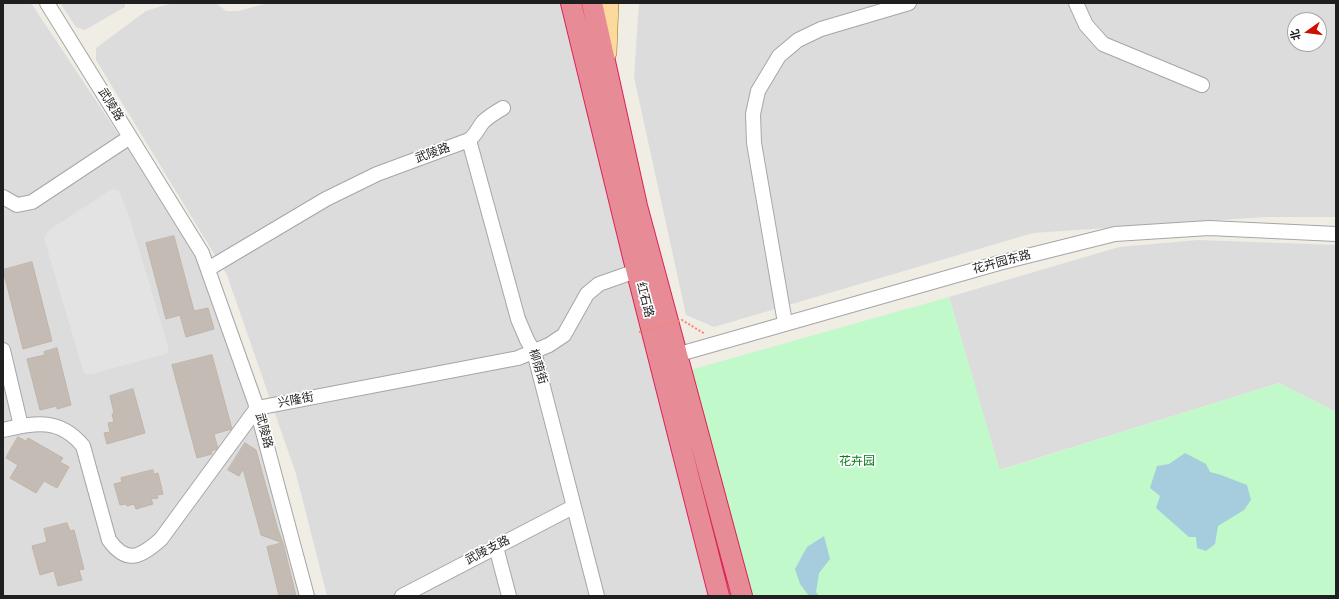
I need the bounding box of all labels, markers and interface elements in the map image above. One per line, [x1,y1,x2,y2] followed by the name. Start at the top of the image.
[1287,12,1327,52] north arrow
[1287,28,1304,42] text: 北
[94,86,126,124] street label: 武陵路
[414,141,452,167] street label: 武陵路
[971,248,1033,278] street label: 花卉园东路
[633,281,655,319] street label: 红石路
[525,348,549,386] street label: 柳荫街
[277,390,315,412] street label: 兴隆街
[251,412,275,450] street label: 武陵路
[839,455,875,469] park label: 花卉园
[463,534,513,568] street label: 武陵支路

